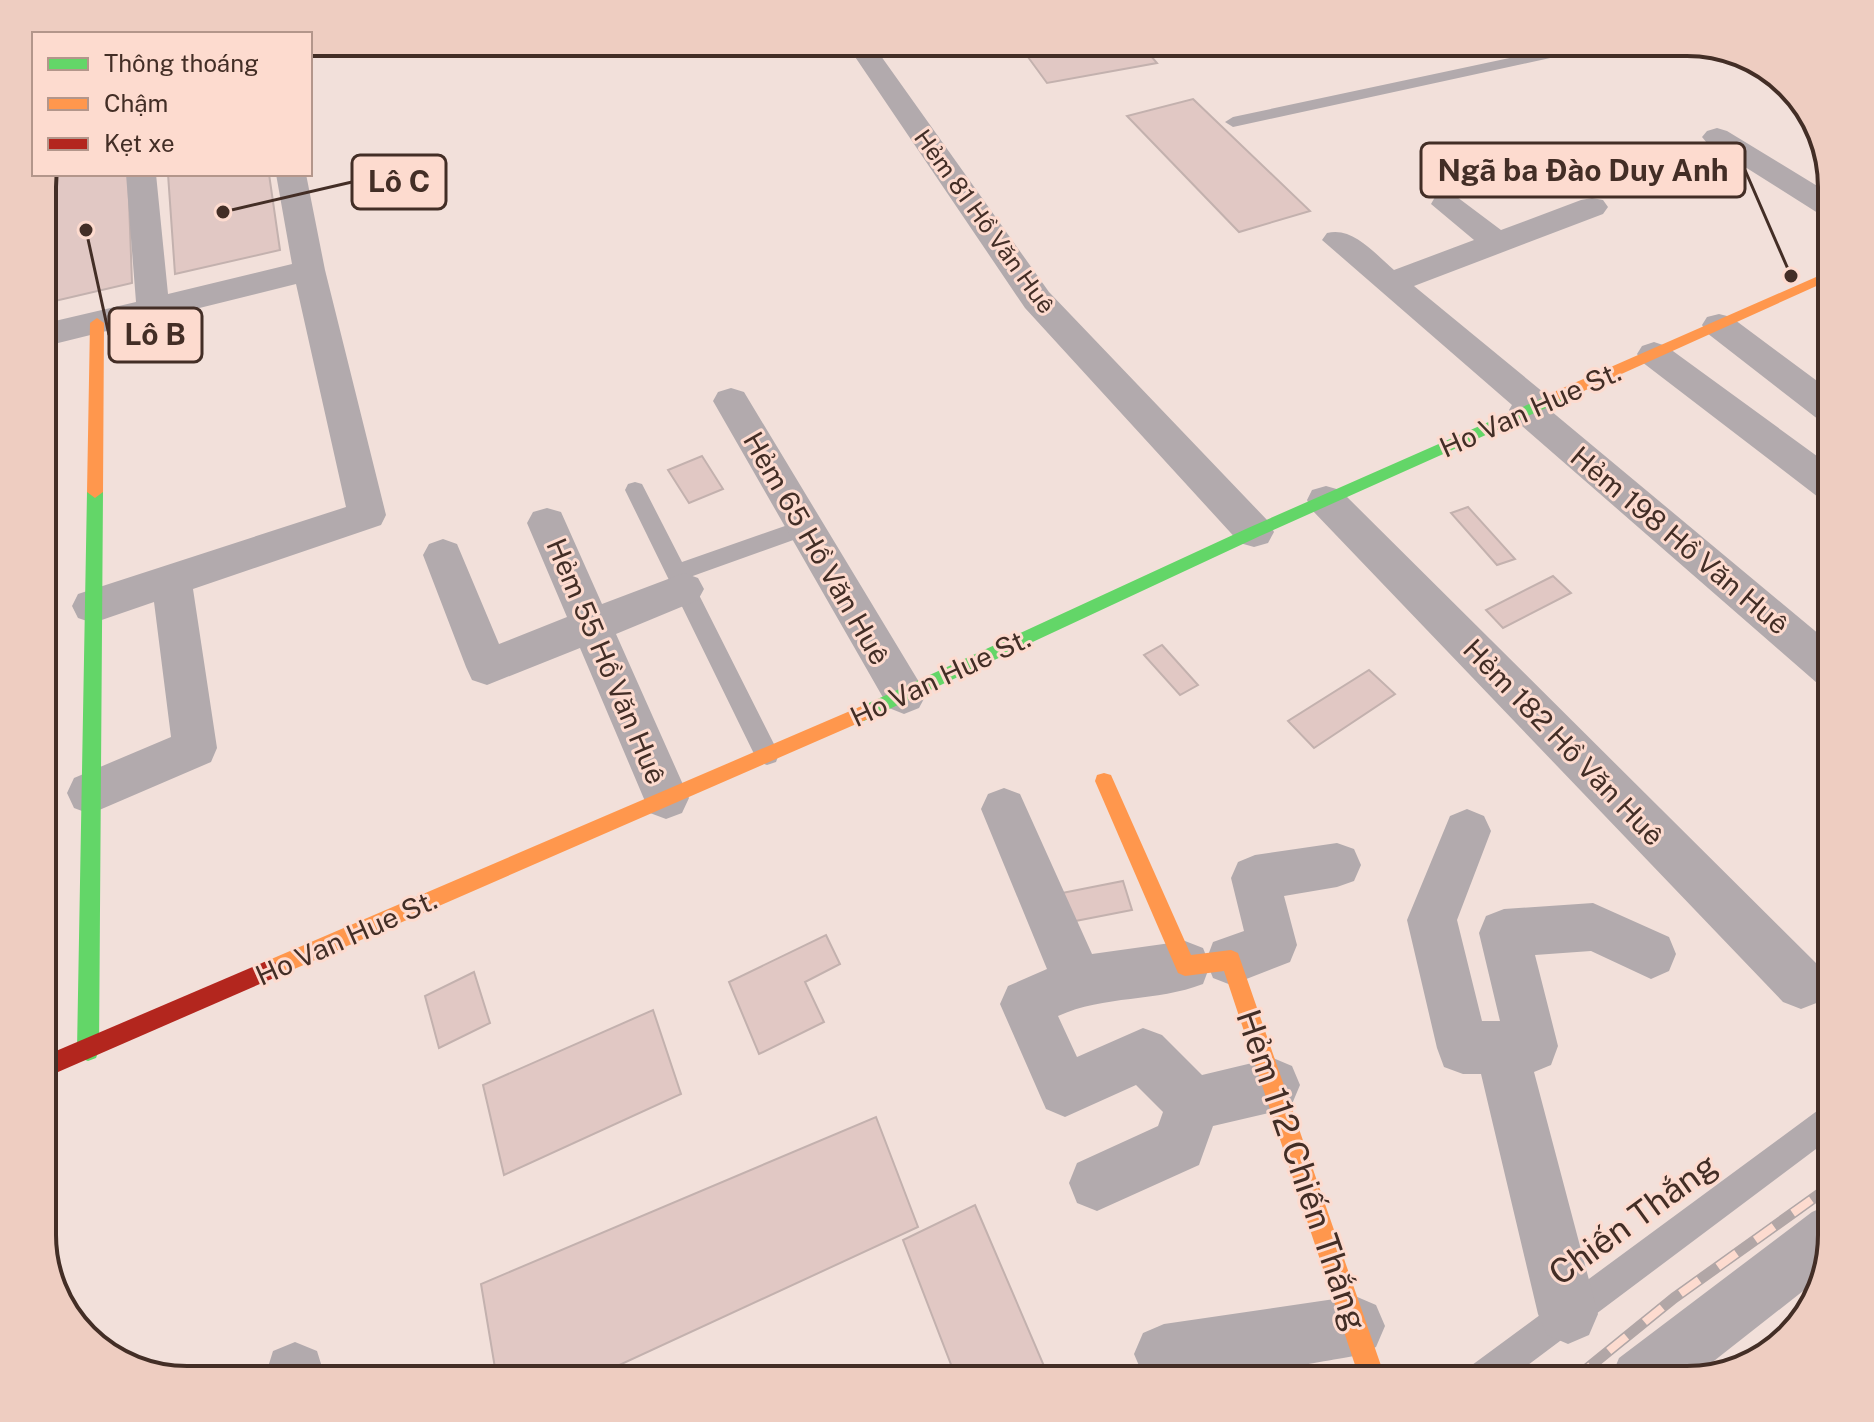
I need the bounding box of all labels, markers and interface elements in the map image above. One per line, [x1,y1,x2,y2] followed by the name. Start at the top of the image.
[32,32,312,176] legend
[104,49,259,77] text: Thông thoáng
[104,89,168,117] text: Chậm
[909,124,1061,318] street label: Hẻm 81 Hồ Văn Huê
[104,129,175,157] text: Kẹt xe
[1421,143,1745,197] callout: Ngã ba Đào Duy Anh
[1437,152,1729,188] text: Ngã ba Đào Duy Anh
[352,155,446,209] callout: Lô C
[368,163,430,199] text: Lô C
[109,308,202,362] callout: Lô B
[124,316,186,352] text: Lô B
[1434,354,1626,464] street label: Ho Van Hue St.
[737,426,897,670] street label: Hẻm 65 Hồ Văn Huê
[1564,439,1796,641] street label: Hẻm 198 Hồ Văn Huê
[540,533,674,789] street label: Hẻm 55 Hồ Văn Huê
[845,621,1035,733] street label: Ho Van Hue St.
[1457,632,1671,852] street label: Hẻm 182 Hồ Văn Huê
[250,882,442,992] street label: Ho Van Hue St.
[1228,1004,1376,1336] street label: Hẻm 112 Chiến Thắng
[1541,1145,1725,1293] street label: Chiến Thắng

